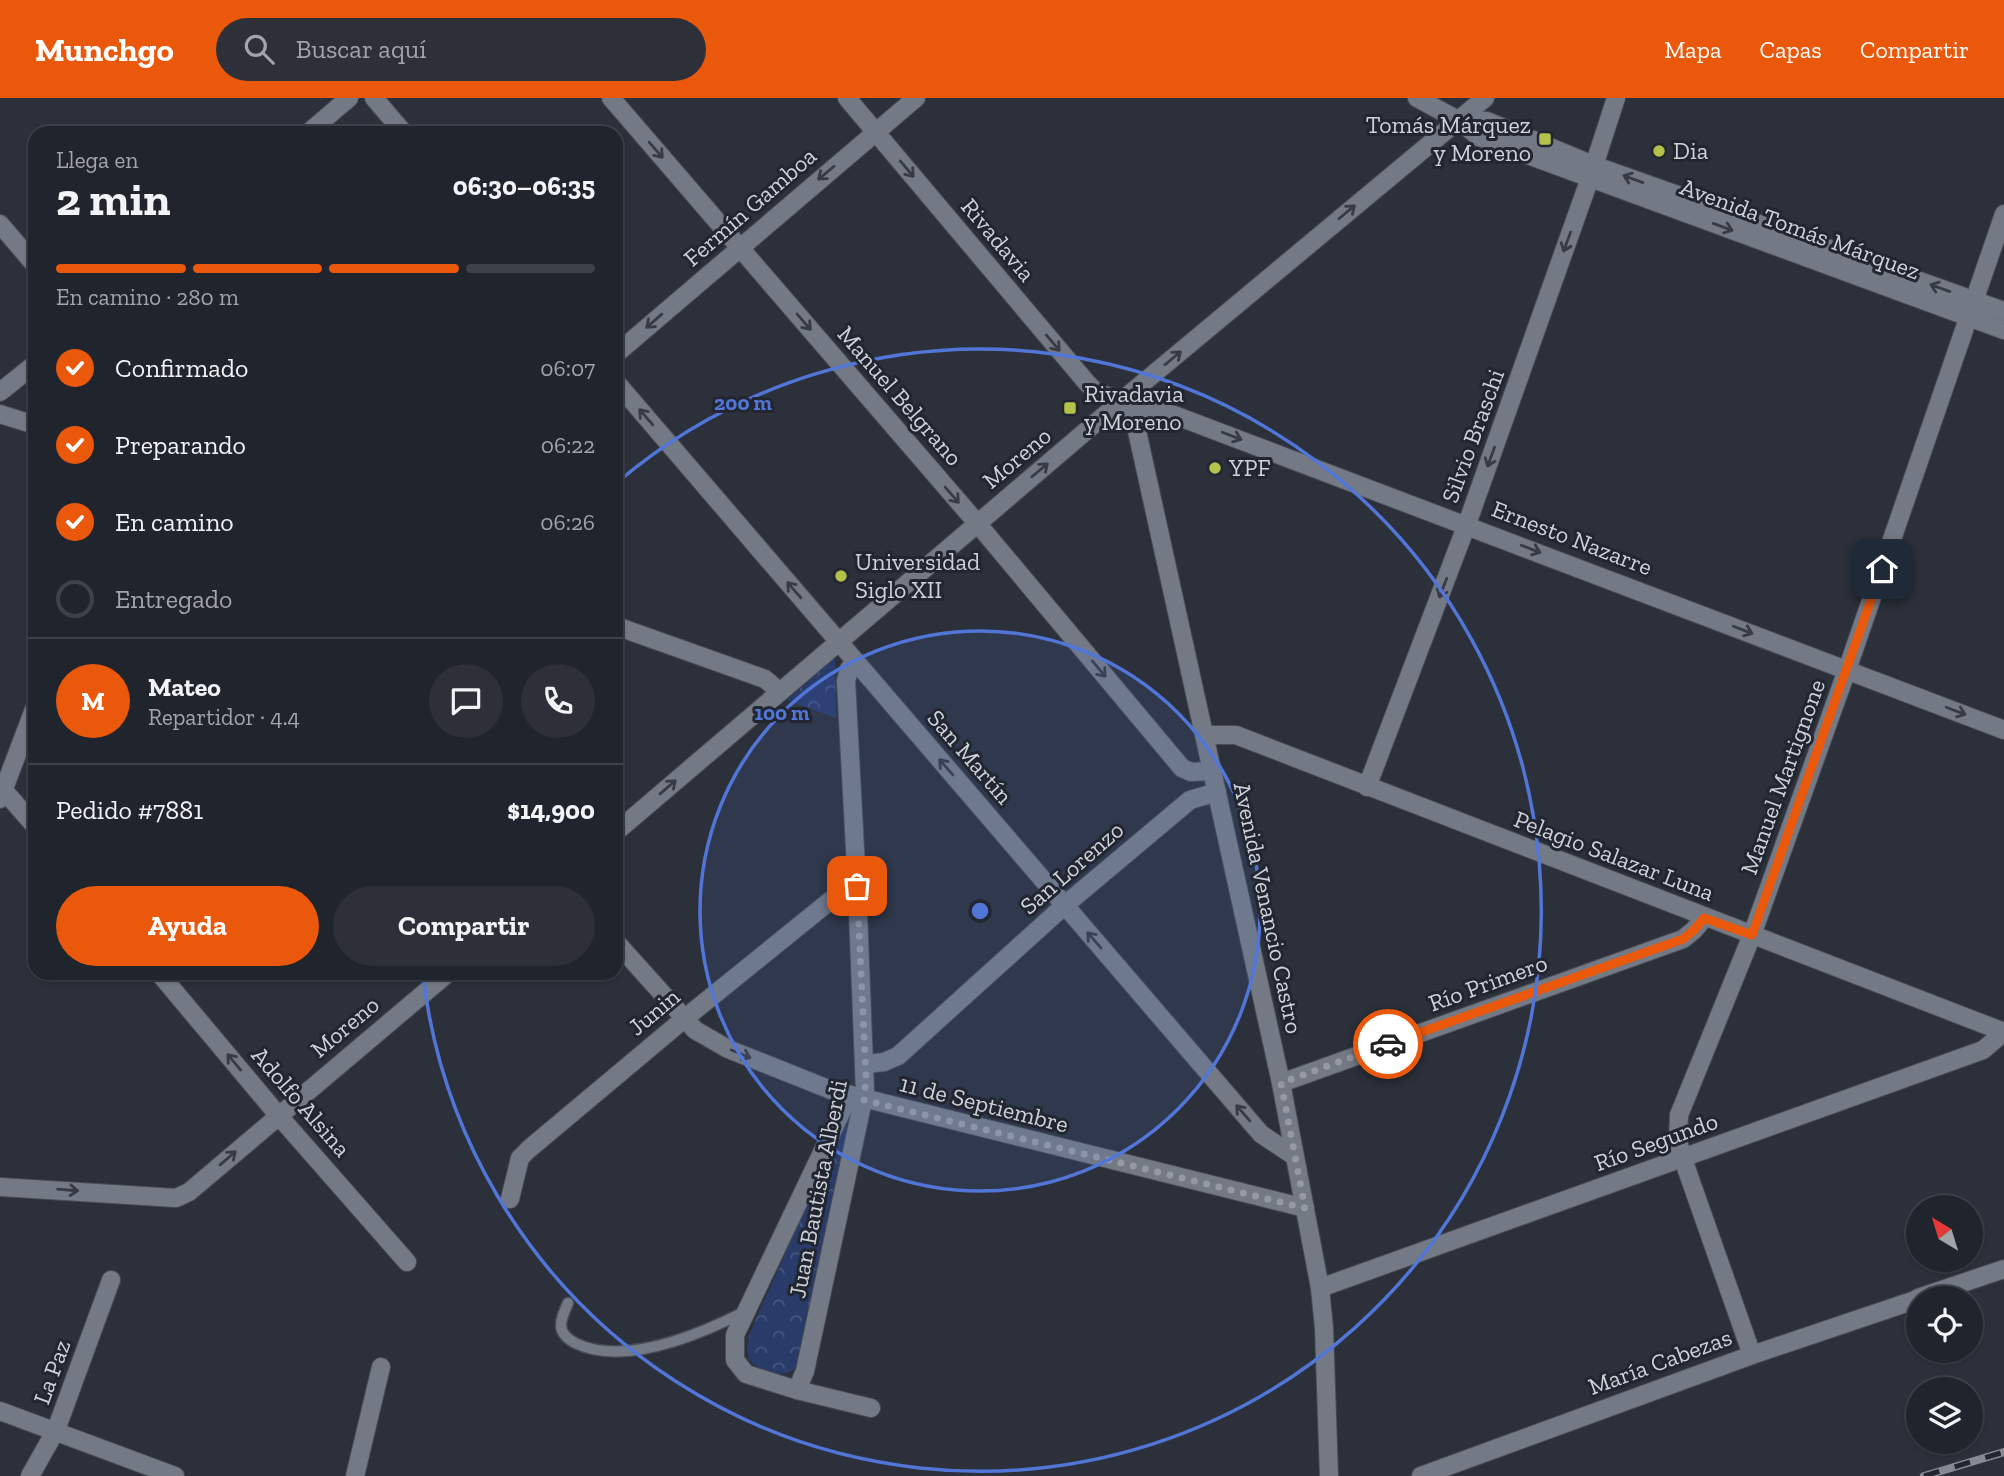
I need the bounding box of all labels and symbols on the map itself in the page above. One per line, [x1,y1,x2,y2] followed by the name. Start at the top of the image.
[1366,110,1531,167] place label: Tomás Márquez y Moreno
[1537,131,1553,147] marker: Tomás Márquez y Moreno
[1673,136,1709,165] place label: Dia
[648,140,664,158] one-way arrow
[677,141,822,272] street label: Fermín Gamboa
[1651,143,1667,159] marker: Dia
[899,159,915,177] one-way arrow
[818,165,836,181] one-way arrow
[1623,172,1645,184] one-way arrow
[1676,172,1924,285] street label: Avenida Tomás Márquez
[955,192,1042,288] street label: Rivadavia
[1338,204,1356,220] one-way arrow
[1712,222,1734,234] one-way arrow
[1560,231,1572,253] one-way arrow
[1929,281,1951,293] one-way arrow
[645,313,663,329] one-way arrow
[796,313,812,331] one-way arrow
[832,320,969,472] street label: Manuel Belgrano
[1045,334,1061,352] one-way arrow
[1163,350,1181,366] one-way arrow
[1435,365,1510,507] street label: Silvio Braschi
[1084,379,1184,436] place label: Rivadavia y Moreno
[714,390,772,415] text: 200 m
[1062,400,1078,416] marker: Rivadavia y Moreno
[638,408,654,426] one-way arrow
[977,421,1057,495] street label: Moreno
[1221,431,1243,444] one-way arrow
[1484,445,1496,467] one-way arrow
[1228,453,1271,482] place label: YPF
[1207,460,1223,476] marker: YPF
[1030,462,1048,478] one-way arrow
[944,485,960,503] one-way arrow
[1488,494,1656,581] street label: Ernesto Nazarre
[1852,539,1912,599] pin
[1519,543,1541,556] one-way arrow
[855,547,980,604] place label: Universidad Siglo XII
[833,568,849,584] marker: Universidad Siglo XII
[1435,577,1448,599] one-way arrow
[786,581,802,599] one-way arrow
[1732,625,1754,637] one-way arrow
[1091,659,1107,677] one-way arrow
[1734,675,1831,878] street label: Manuel Martignone
[755,700,810,725] text: 100 m
[922,704,1019,810] street label: San Martín
[1944,706,1966,719] one-way arrow
[938,759,954,777] one-way arrow
[658,779,676,795] one-way arrow
[1228,780,1309,1036] street label: Avenida Venancio Castro
[1510,804,1719,907] street label: Pelagio Salazar Luna
[1014,815,1129,920] street label: San Lorenzo
[827,856,887,916] pin
[968,899,992,923] centre of rings
[1086,931,1102,949] one-way arrow
[1424,948,1551,1017] street label: Río Primero
[622,982,685,1041] street label: Junin
[305,990,385,1064] street label: Moreno
[1353,1009,1423,1079] courier
[246,1041,357,1163] street label: Adolfo Alsina
[730,1048,752,1061] one-way arrow
[226,1054,242,1072] one-way arrow
[897,1069,1072,1138] street label: 11 de Septiembre
[782,1077,853,1300] street label: Juan Bautista Alberdi
[1235,1104,1251,1122] one-way arrow
[1590,1106,1722,1177] street label: Río Segundo
[219,1150,237,1166] one-way arrow
[56,1184,79,1197] one-way arrow
[1906,1195,1983,1272] north arrow
[1584,1322,1736,1401] street label: María Cabezas
[27,1336,77,1408] street label: La Paz

